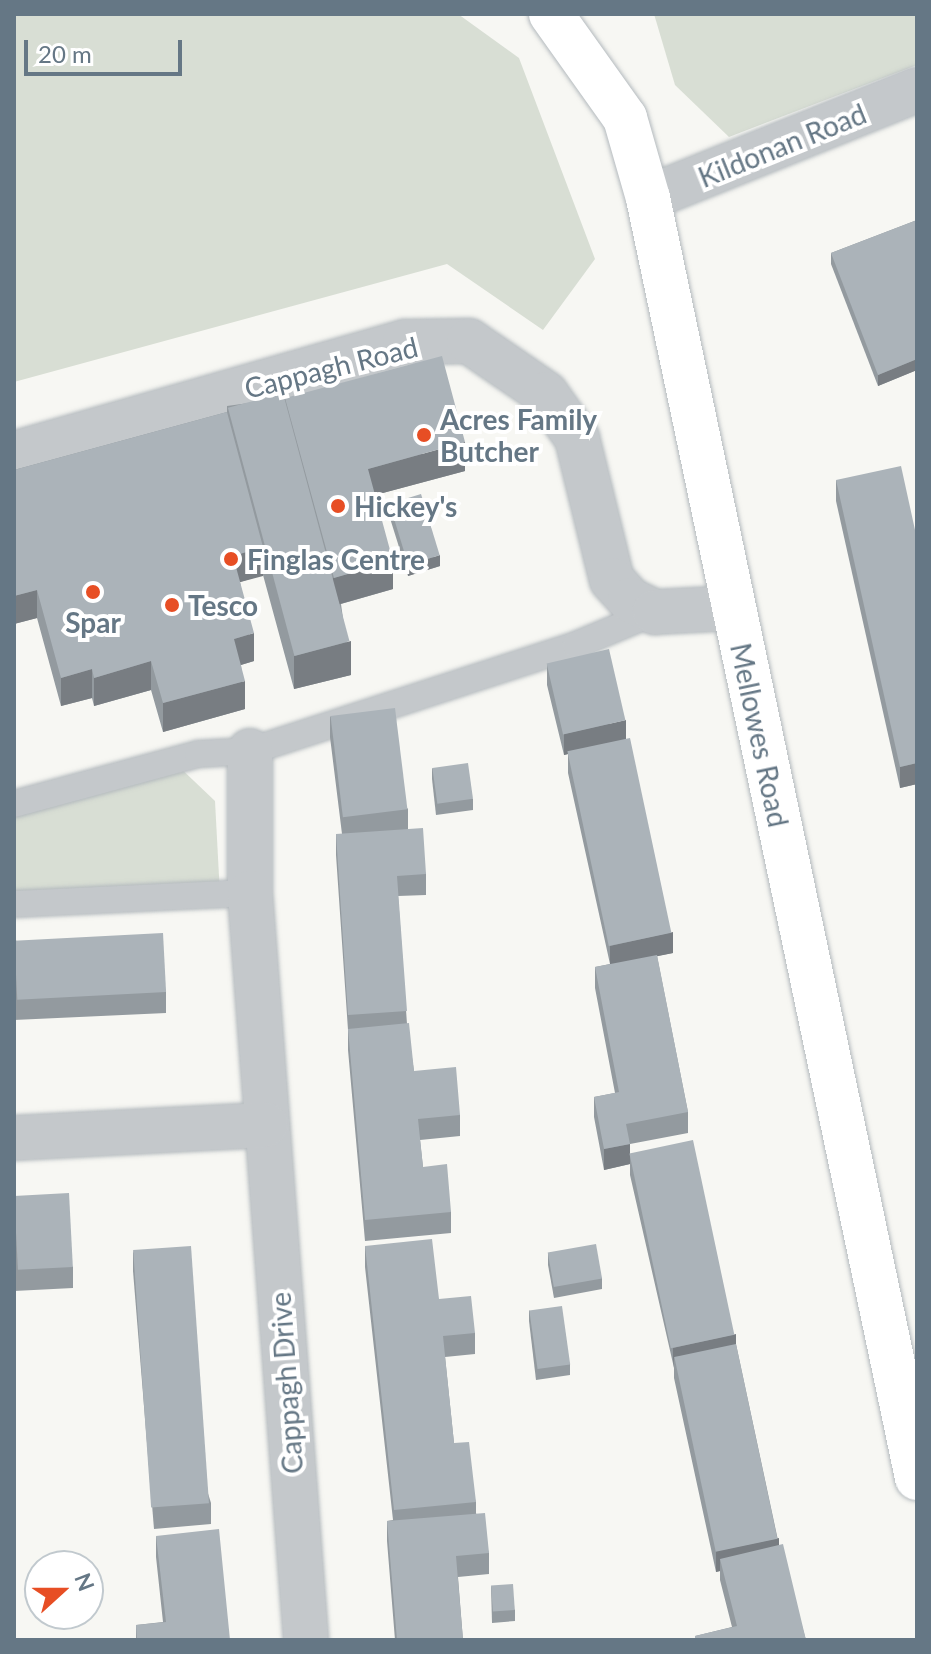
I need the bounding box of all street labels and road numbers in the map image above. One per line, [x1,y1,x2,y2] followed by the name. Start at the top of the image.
[693,96,871,194] street label: Kildonan Road
[241,329,421,405] street label: Cappagh Road
[724,640,796,830] street label: Mellowes Road
[263,1291,309,1475] street label: Cappagh Drive

